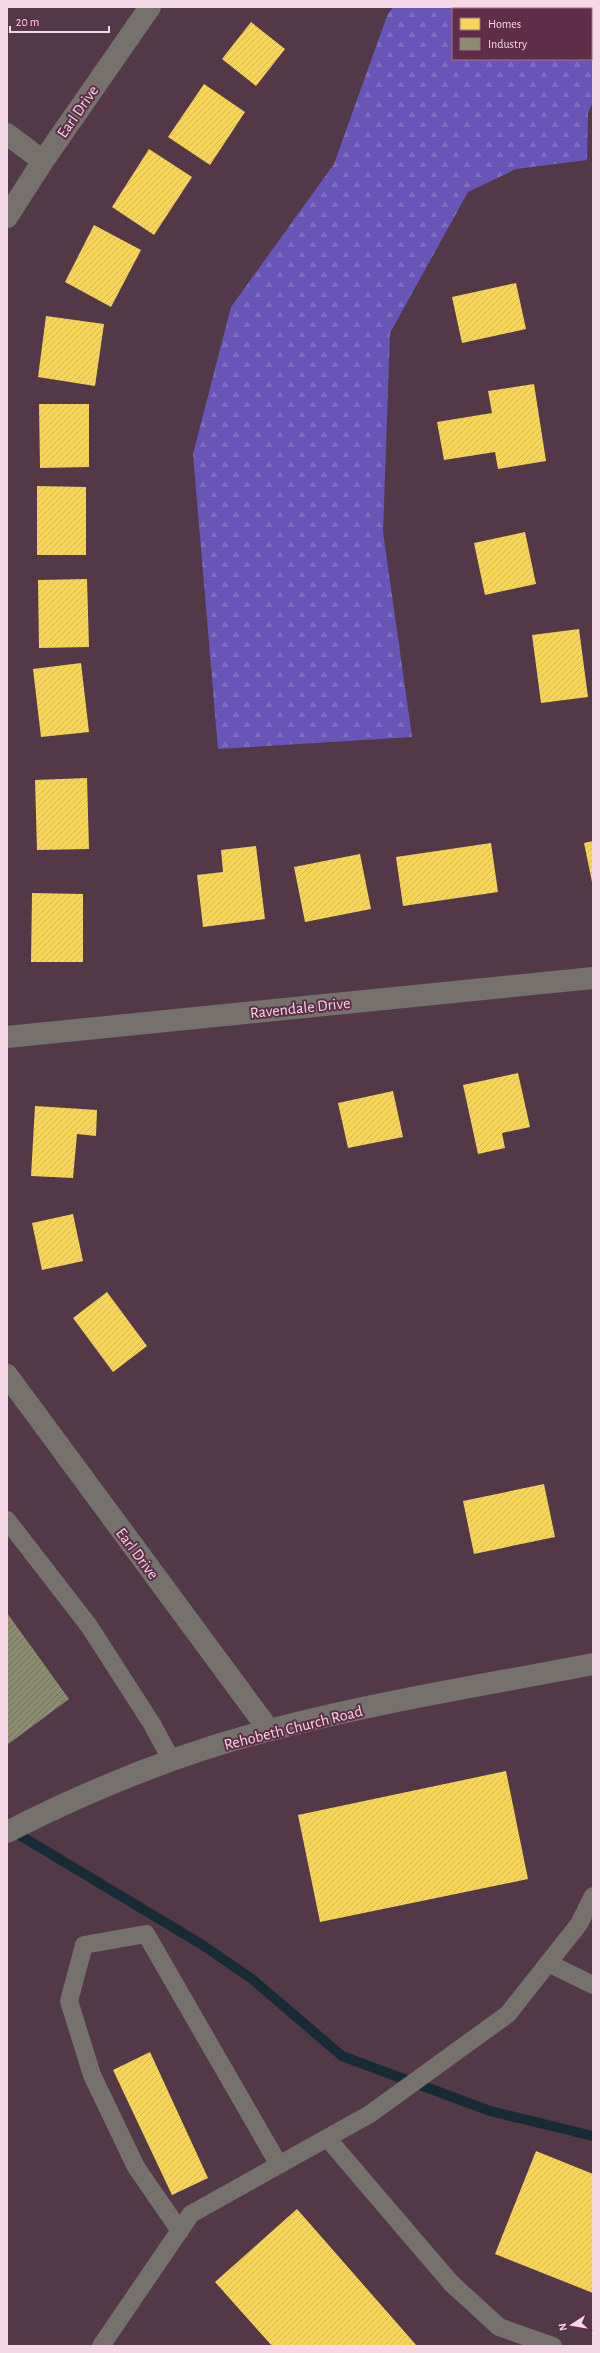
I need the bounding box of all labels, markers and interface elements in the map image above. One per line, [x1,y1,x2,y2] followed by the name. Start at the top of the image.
[10,8,109,34] scale bar
[452,8,592,60] legend
[16,16,39,28] text: 20 m
[488,18,521,30] text: Homes
[488,38,527,51] text: Industry
[54,83,101,141] street label: Earl Drive
[249,995,351,1021] street label: Ravendale Drive
[113,1525,162,1582] street label: Earl Drive
[222,1703,364,1753] street label: Rehobeth Church Road
[552,2305,592,2345] north arrow
[557,2322,569,2332] text: N

